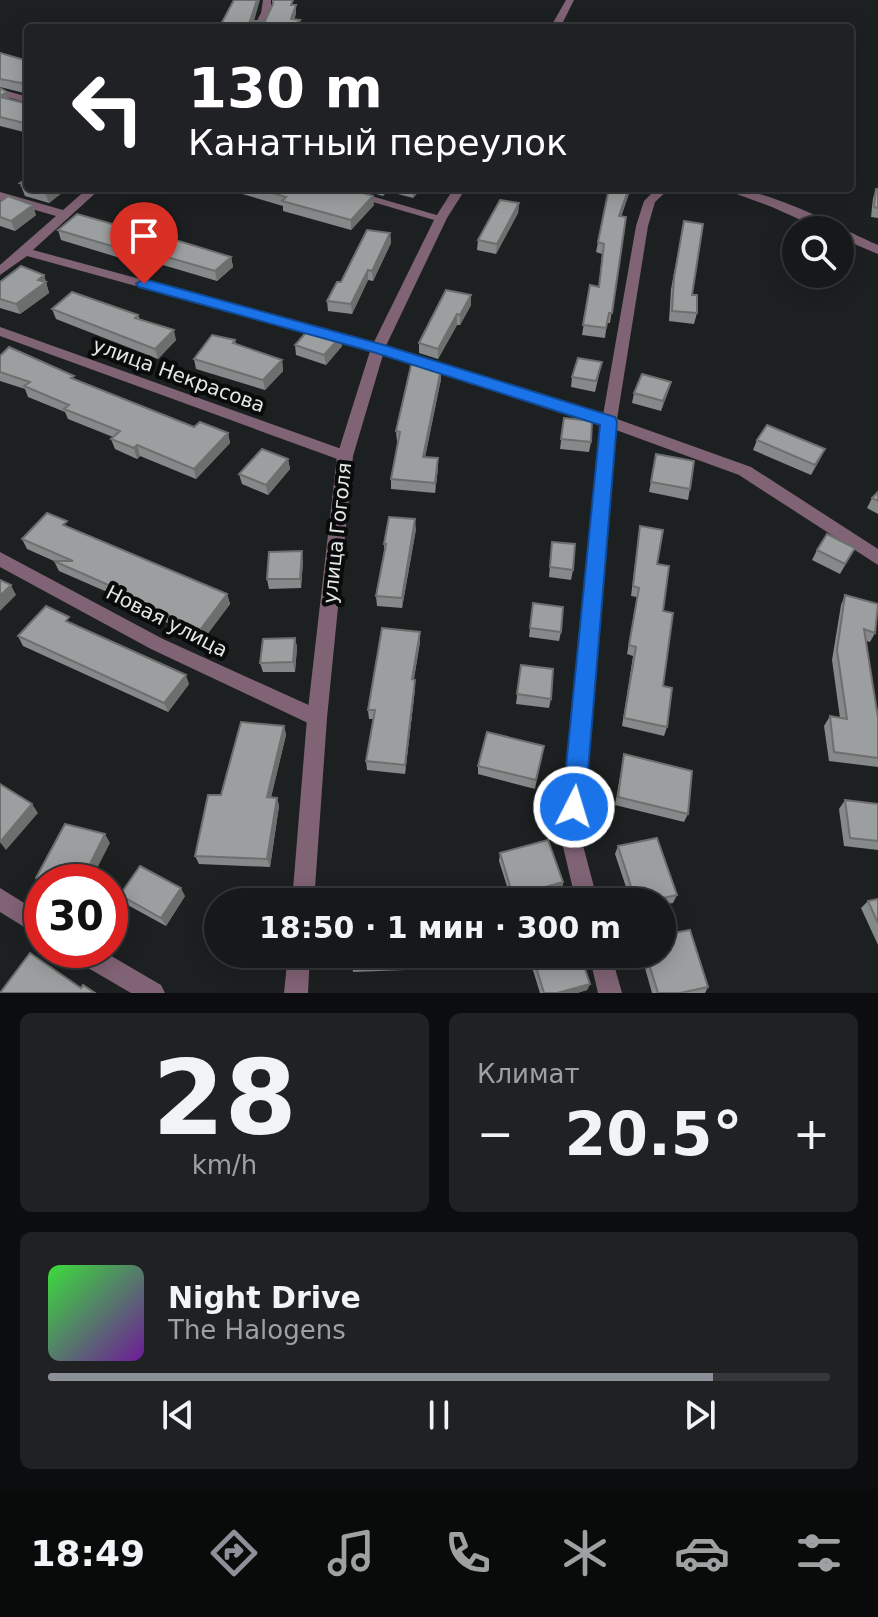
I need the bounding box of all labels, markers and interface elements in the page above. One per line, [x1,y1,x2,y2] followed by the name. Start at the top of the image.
[188,55,383,120] text: 130 m
[56,56,160,160] icon: left
[188,122,568,163] text: Канатный переулок
[110,202,178,284] pin
[122,214,166,258] icon: arrive
[782,216,854,288] map controls
[782,216,854,288] button: search
[90,333,268,417] street label: улица Некрасова
[318,461,356,605] street label: улица Гоголя
[102,580,232,662] street label: Новая улица
[532,765,616,849] position arrow
[24,864,128,968] speed limit sign: 30
[259,910,621,945] text: 18:50 · 1 мин · 300 m
[152,1037,297,1159] text: 28
[477,1059,580,1089] text: Климат
[564,1099,743,1169] text: 20.5°
[477,1108,514,1159] text: −
[793,1108,830,1159] text: +
[192,1150,257,1180] text: km/h
[168,1280,361,1315] text: Night Drive
[168,1315,346,1345] text: The Halogens
[156,1393,200,1437] icon: previous
[417,1393,461,1437] icon: pause
[678,1393,722,1437] icon: next
[206,1525,262,1581] icon: directions
[323,1525,379,1581] icon: music
[440,1525,496,1581] icon: phone
[557,1525,613,1581] icon: climate
[674,1525,730,1581] icon: car
[791,1525,847,1581] icon: filters
[31,1533,145,1574] text: 18:49

